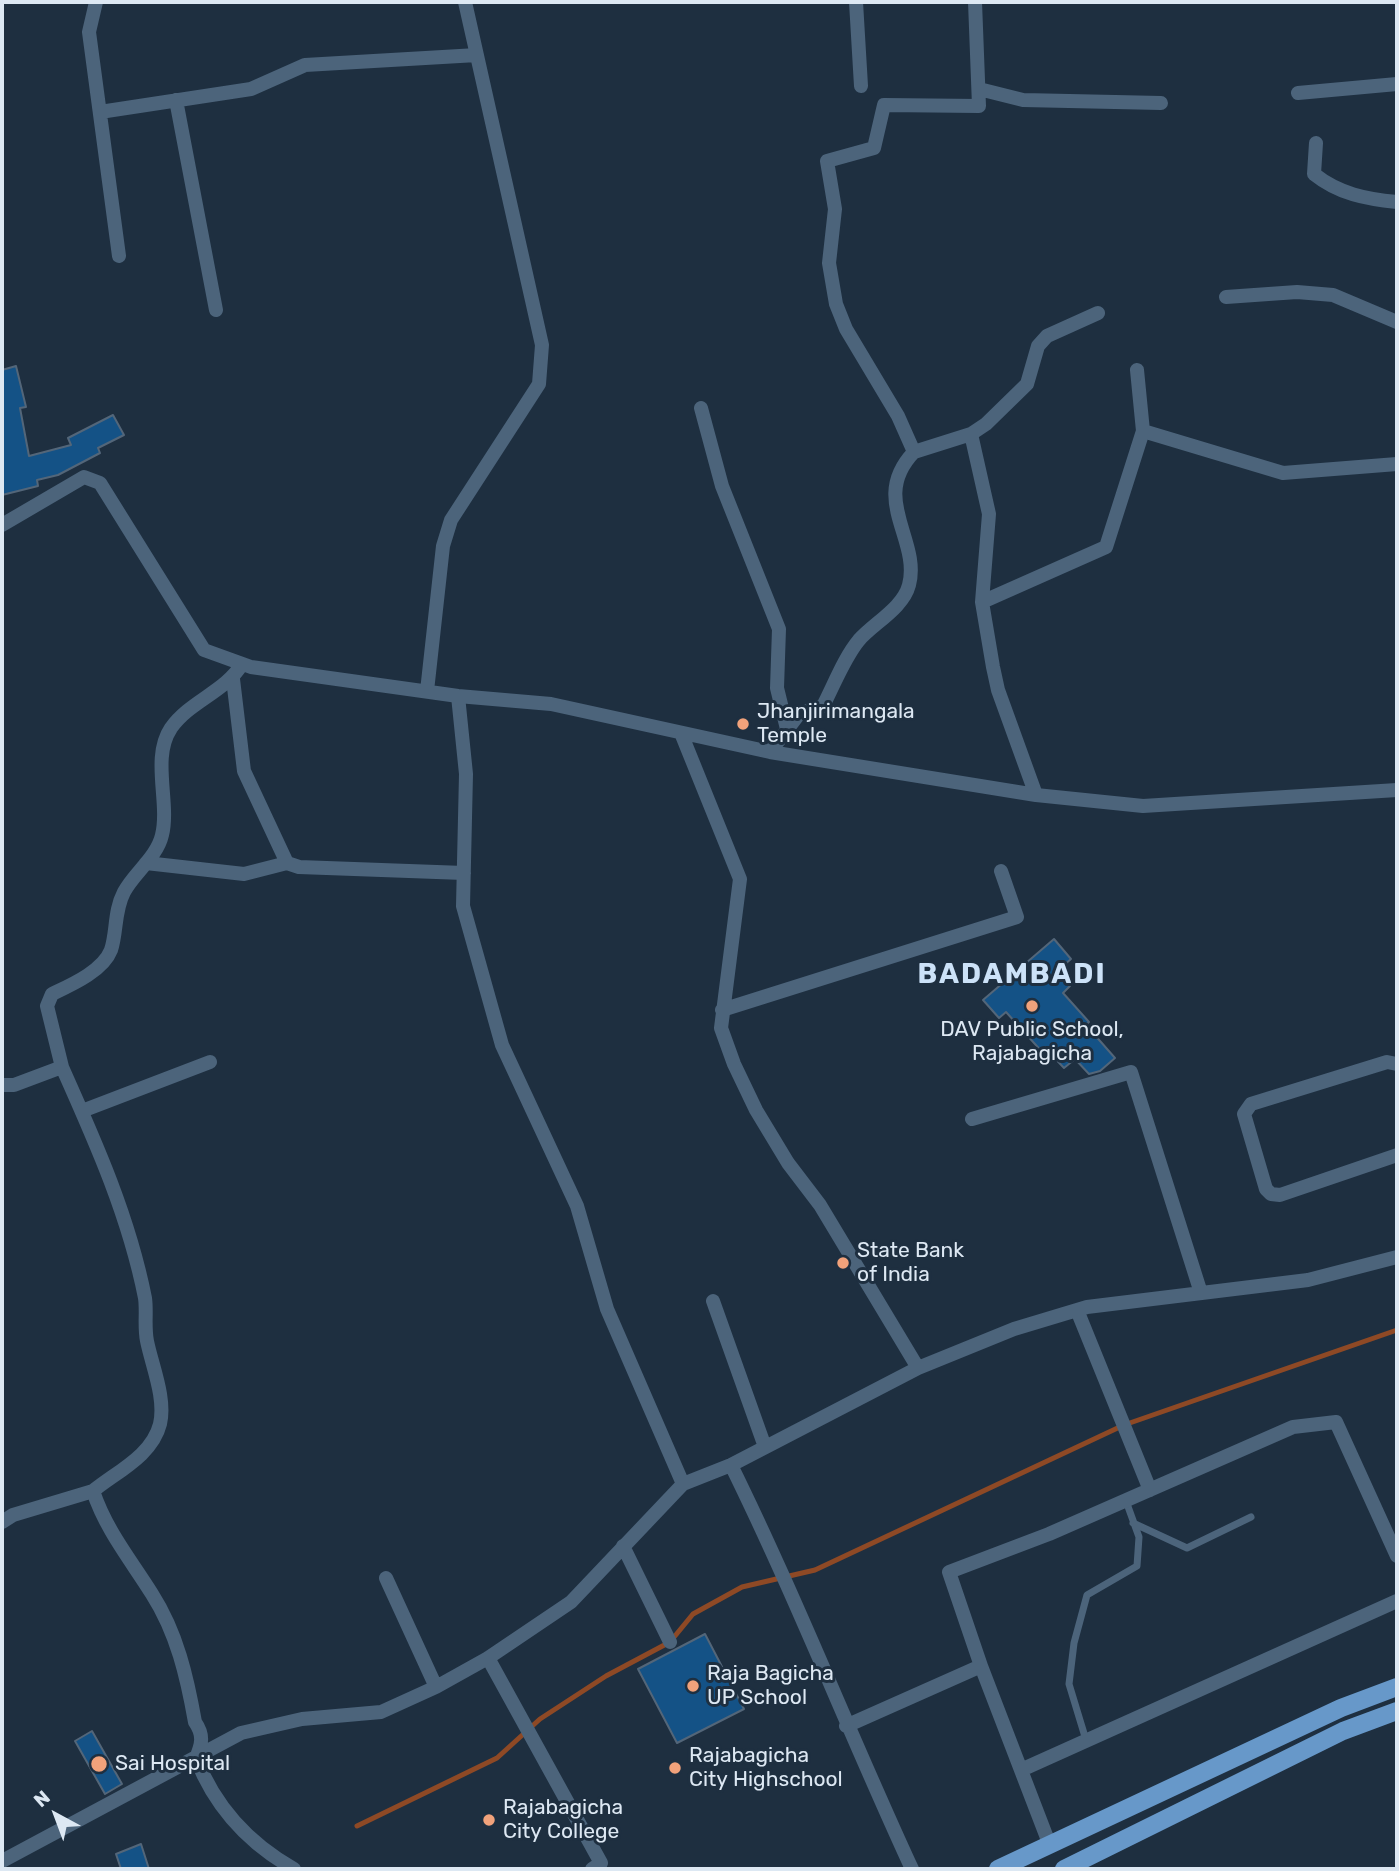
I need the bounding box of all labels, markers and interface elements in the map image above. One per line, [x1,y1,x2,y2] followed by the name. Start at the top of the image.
[757,699,915,749] place label: Jhanjirimangala Temple
[735,716,751,732] marker: Jhanjirimangala Temple
[919,958,1105,992] district label: BADAMBADI
[1024,998,1040,1014] marker: DAV Public School, Rajabagicha
[940,1017,1124,1067] place label: DAV Public School, Rajabagicha
[857,1238,964,1288] place label: State Bank of India
[835,1255,851,1271] marker: State Bank of India
[707,1661,834,1711] place label: Raja Bagicha UP School
[685,1678,701,1694] marker: Raja Bagicha UP School
[689,1743,843,1793] place label: Rajabagicha City Highschool
[115,1751,230,1777] place label: Sai Hospital
[89,1754,109,1774] marker: Sai Hospital
[667,1760,683,1776] marker: Rajabagicha City Highschool
[21,1780,91,1850] north arrow
[29,1786,55,1812] text: N
[503,1795,623,1845] place label: Rajabagicha City College
[481,1812,497,1828] marker: Rajabagicha City College

